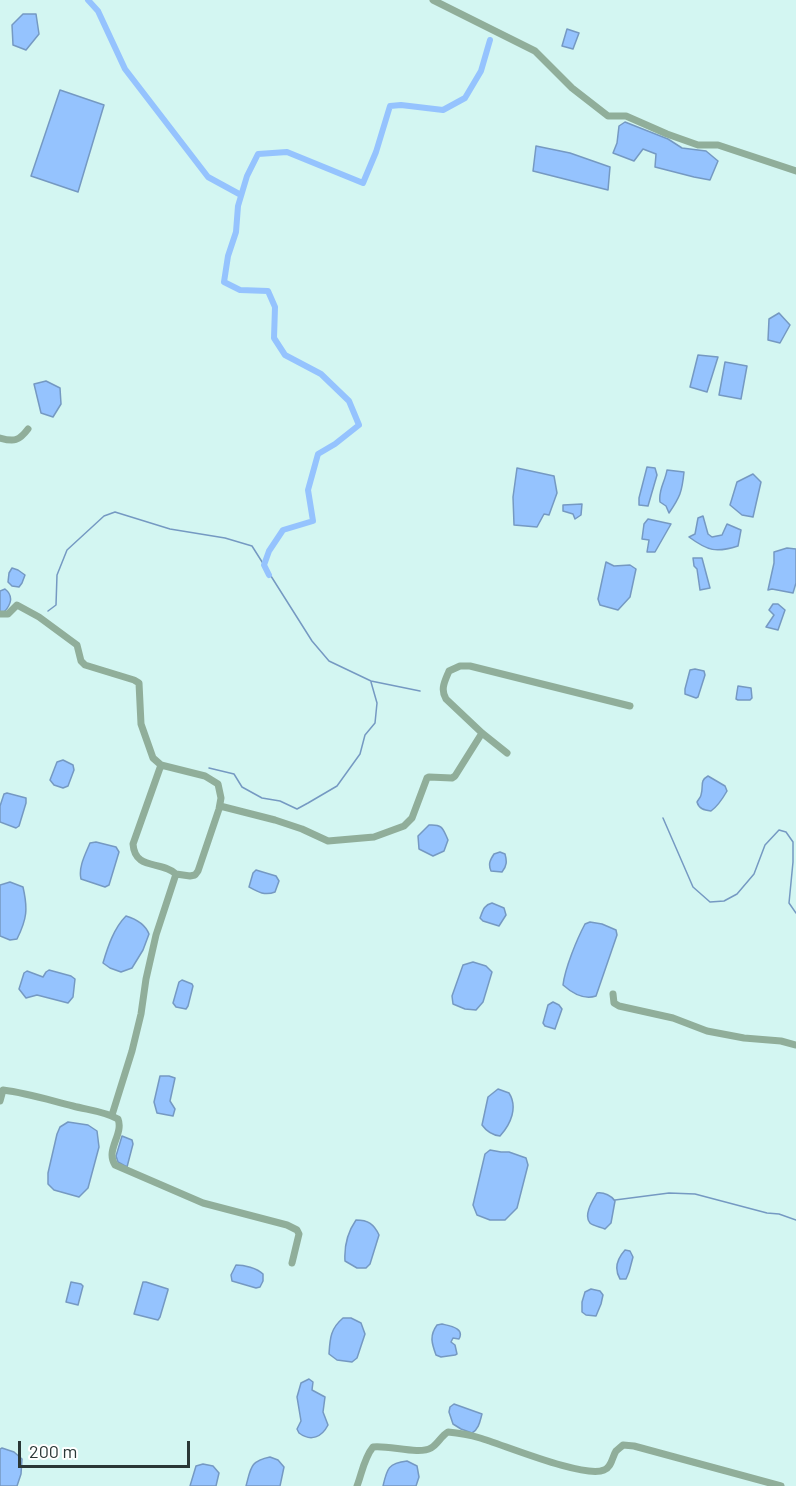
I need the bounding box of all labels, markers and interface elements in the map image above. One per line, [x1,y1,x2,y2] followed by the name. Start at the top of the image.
[21,1429,194,1467] scale bar
[29,1440,77,1462] text: 200 m

